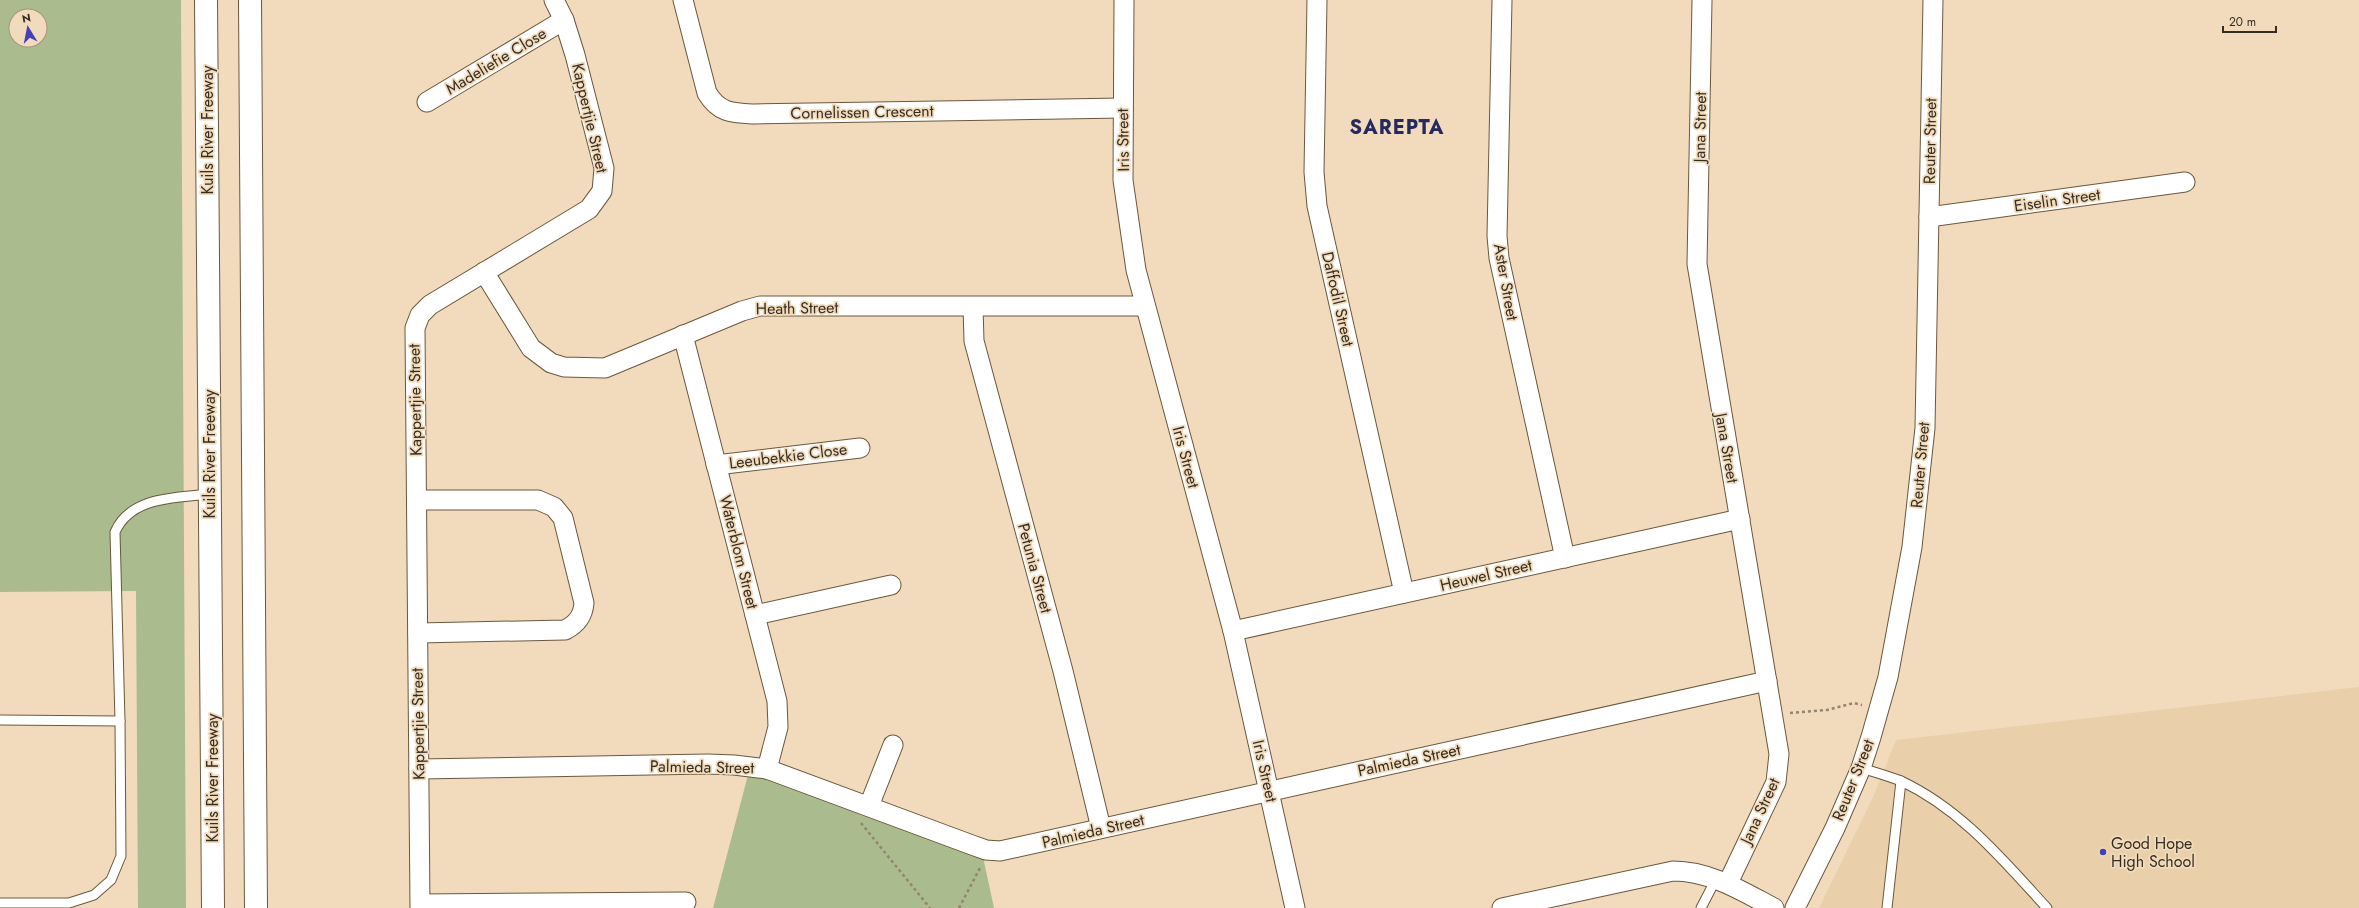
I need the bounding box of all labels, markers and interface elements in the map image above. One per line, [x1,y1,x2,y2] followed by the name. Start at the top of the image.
[8,8,48,48] north arrow
[2223,8,2276,34] scale bar
[21,10,32,27] text: N
[2229,13,2256,31] text: 20 m
[441,22,551,100] street label: Madeliefie Close
[566,61,614,175] street label: Kappertjie Street
[196,64,219,195] street label: Kuils River Freeway
[1688,91,1712,164] street label: Jana Street
[1918,98,1942,184] street label: Reuter Street
[790,99,934,125] street label: Cornelissen Crescent
[1111,108,1135,172] street label: Iris Street
[1350,113,1444,142] district label: SAREPTA
[2012,183,2102,217] street label: Eiselin Street
[1488,242,1524,322] street label: Aster Street
[1316,249,1360,349] street label: Daffodil Street
[756,296,839,320] street label: Heath Street
[403,344,427,456] street label: Kappertjie Street
[198,388,221,519] street label: Kuils River Freeway
[1709,409,1744,485] street label: Jana Street
[1905,421,1935,509] street label: Reuter Street
[1167,424,1205,491] street label: Iris Street
[728,437,848,475] street label: Leeubekkie Close
[714,493,764,611] street label: Waterblom Street
[1012,521,1058,616] street label: Petunia Street
[1438,553,1534,597] street label: Heuwel Street
[406,668,430,780] street label: Kappertjie Street
[201,712,224,843] street label: Kuils River Freeway
[1826,736,1880,824] street label: Reuter Street
[1247,738,1283,804] street label: Iris Street
[1356,738,1463,782] street label: Palmieda Street
[650,755,755,779] street label: Palmieda Street
[1734,774,1785,850] street label: Jana Street
[1040,808,1147,854] street label: Palmieda Street
[2111,832,2195,873] place label: Good Hope High School
[2098,847,2108,857] marker: Good Hope High School

